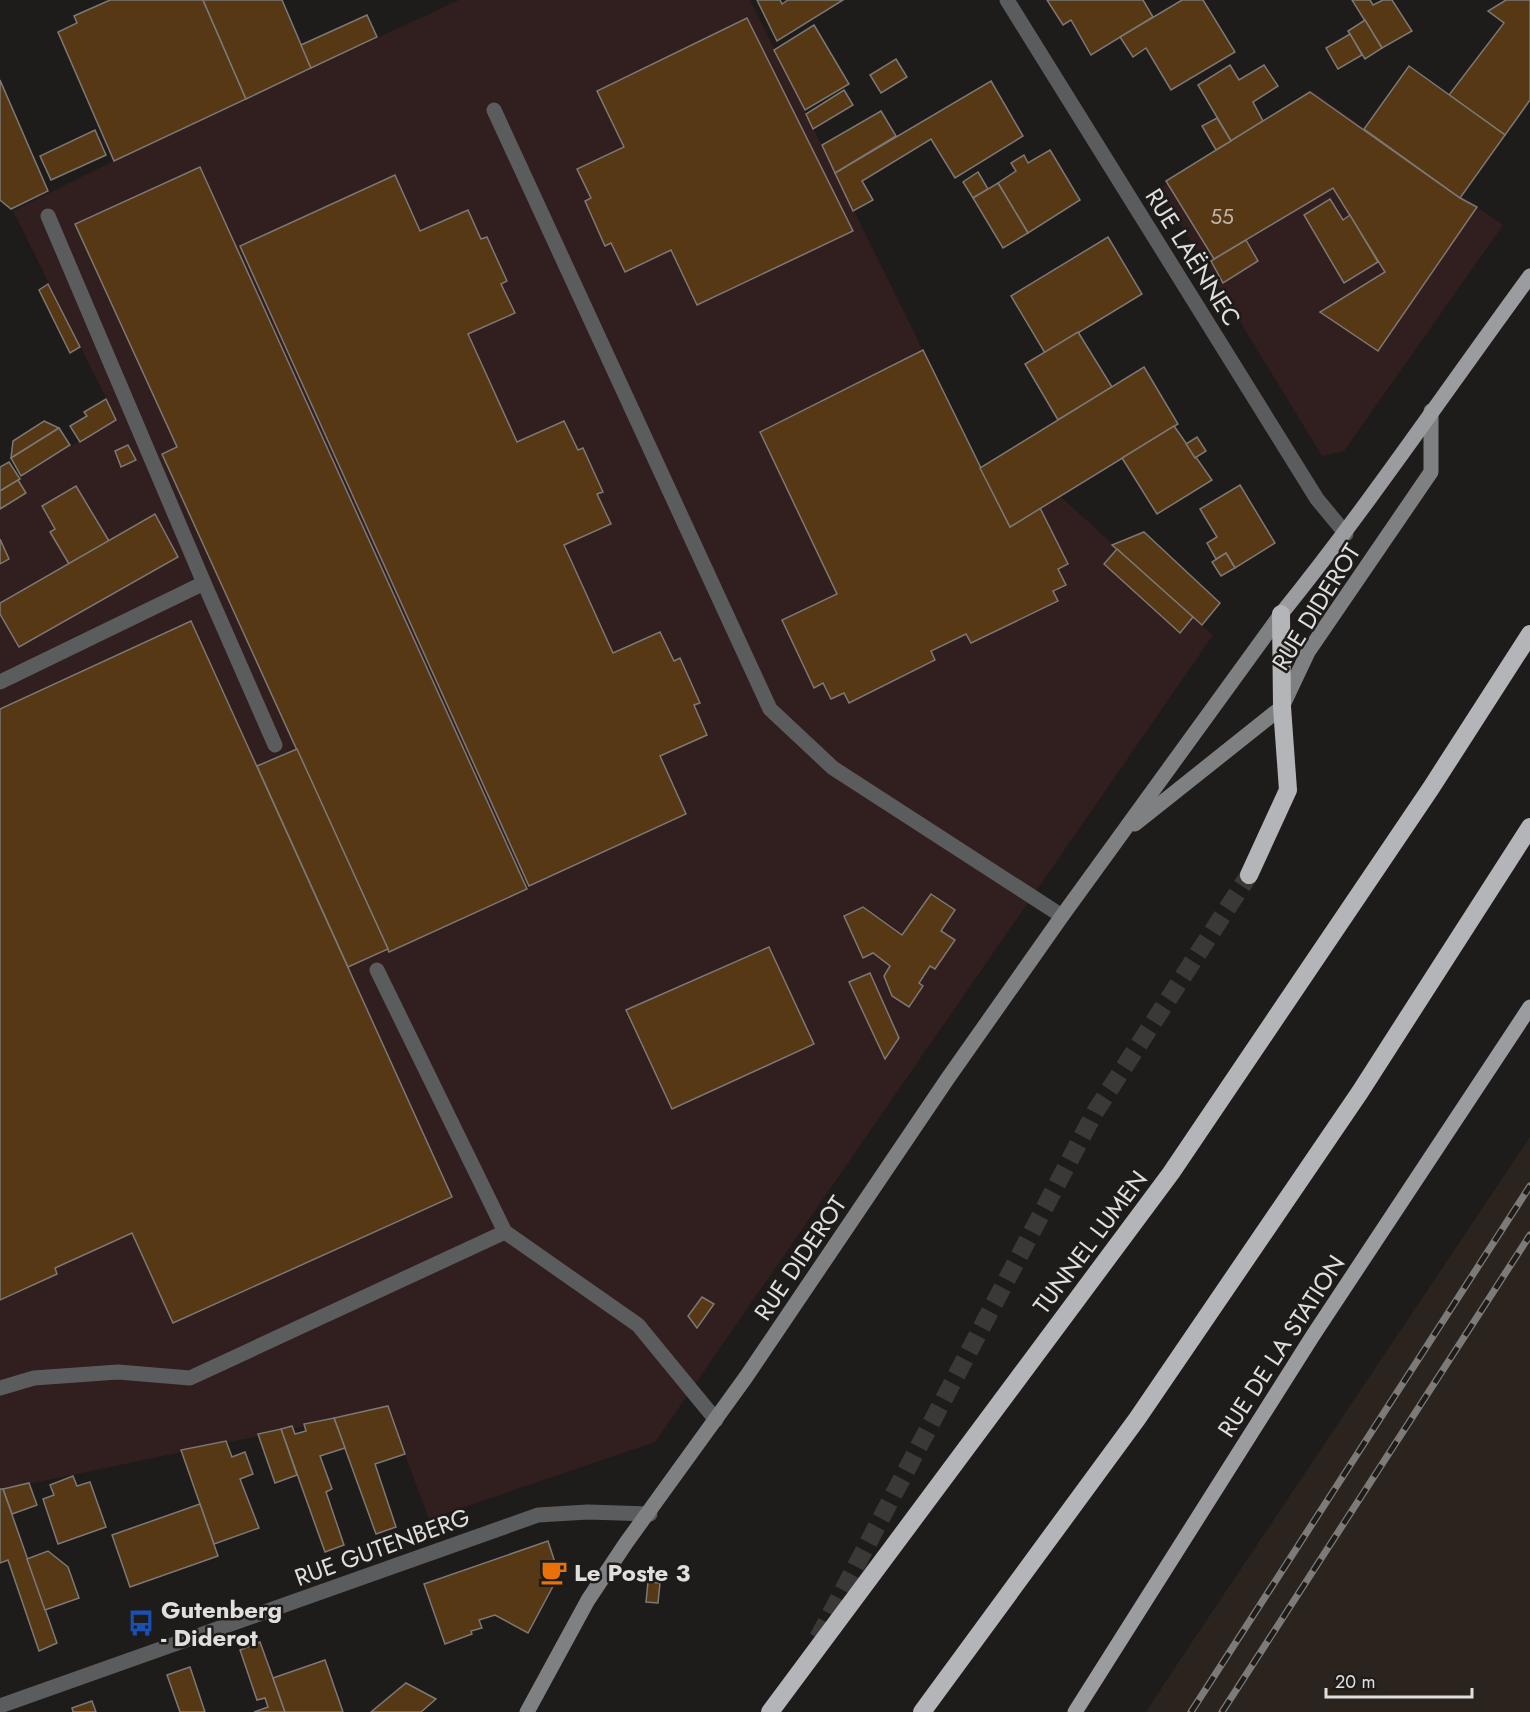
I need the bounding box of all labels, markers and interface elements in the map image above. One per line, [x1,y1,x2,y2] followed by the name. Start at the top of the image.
[1137,181,1249,333] street label: RUE LAËNNEC
[1210,202,1234,232] house number: 55
[1263,537,1369,677] street label: RUE DIDEROT
[1024,1163,1156,1321] street label: TUNNEL LUMEN
[745,1189,855,1327] street label: RUE DIDEROT
[1209,1248,1353,1444] street label: RUE DE LA STATION
[290,1499,474,1595] street label: RUE GUTENBERG
[574,1555,691,1590] place label: Le Poste 3
[539,1557,569,1587] cafe icon: Le Poste 3
[161,1592,282,1655] place label: Gutenberg - Diderot
[126,1608,156,1638] bus stop icon: Gutenberg - Diderot
[1326,1661,1472,1699] scale bar
[1335,1669,1375,1695] text: 20 m

